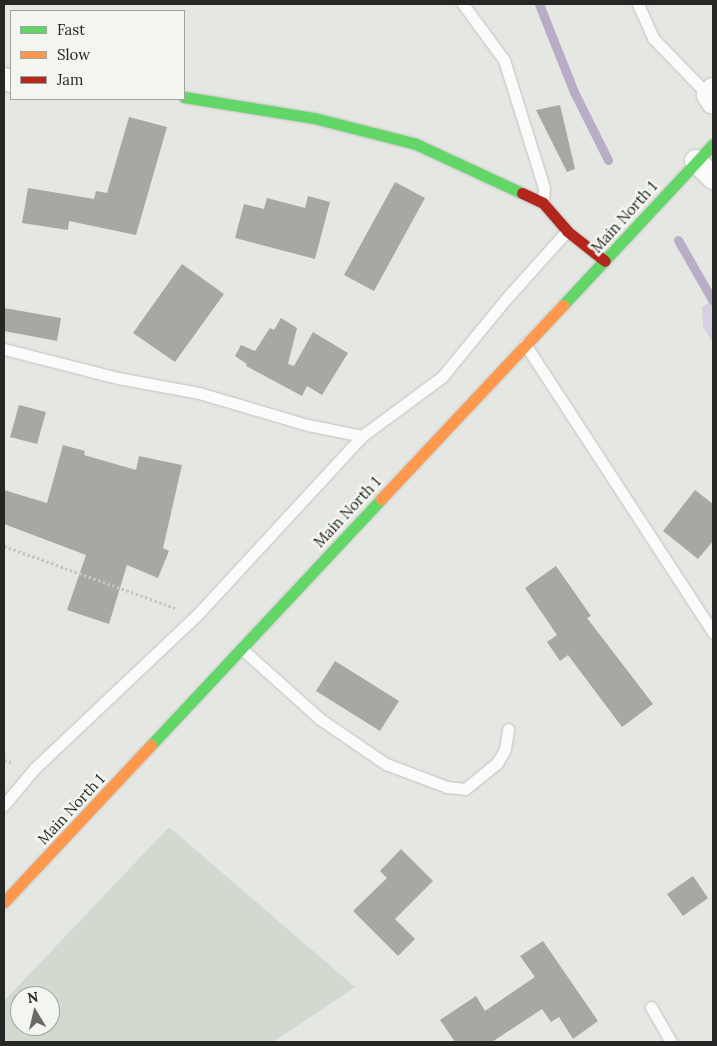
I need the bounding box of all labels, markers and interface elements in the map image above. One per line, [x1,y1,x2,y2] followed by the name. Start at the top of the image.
[10,10,185,100] legend
[57,20,85,39] text: Fast
[57,45,90,64] text: Slow
[57,70,84,89] text: Jam
[587,178,661,256] street label: Main North 1
[310,473,384,551] street label: Main North 1
[34,770,108,848] street label: Main North 1
[10,986,60,1036] north arrow
[26,987,40,1007] text: N

